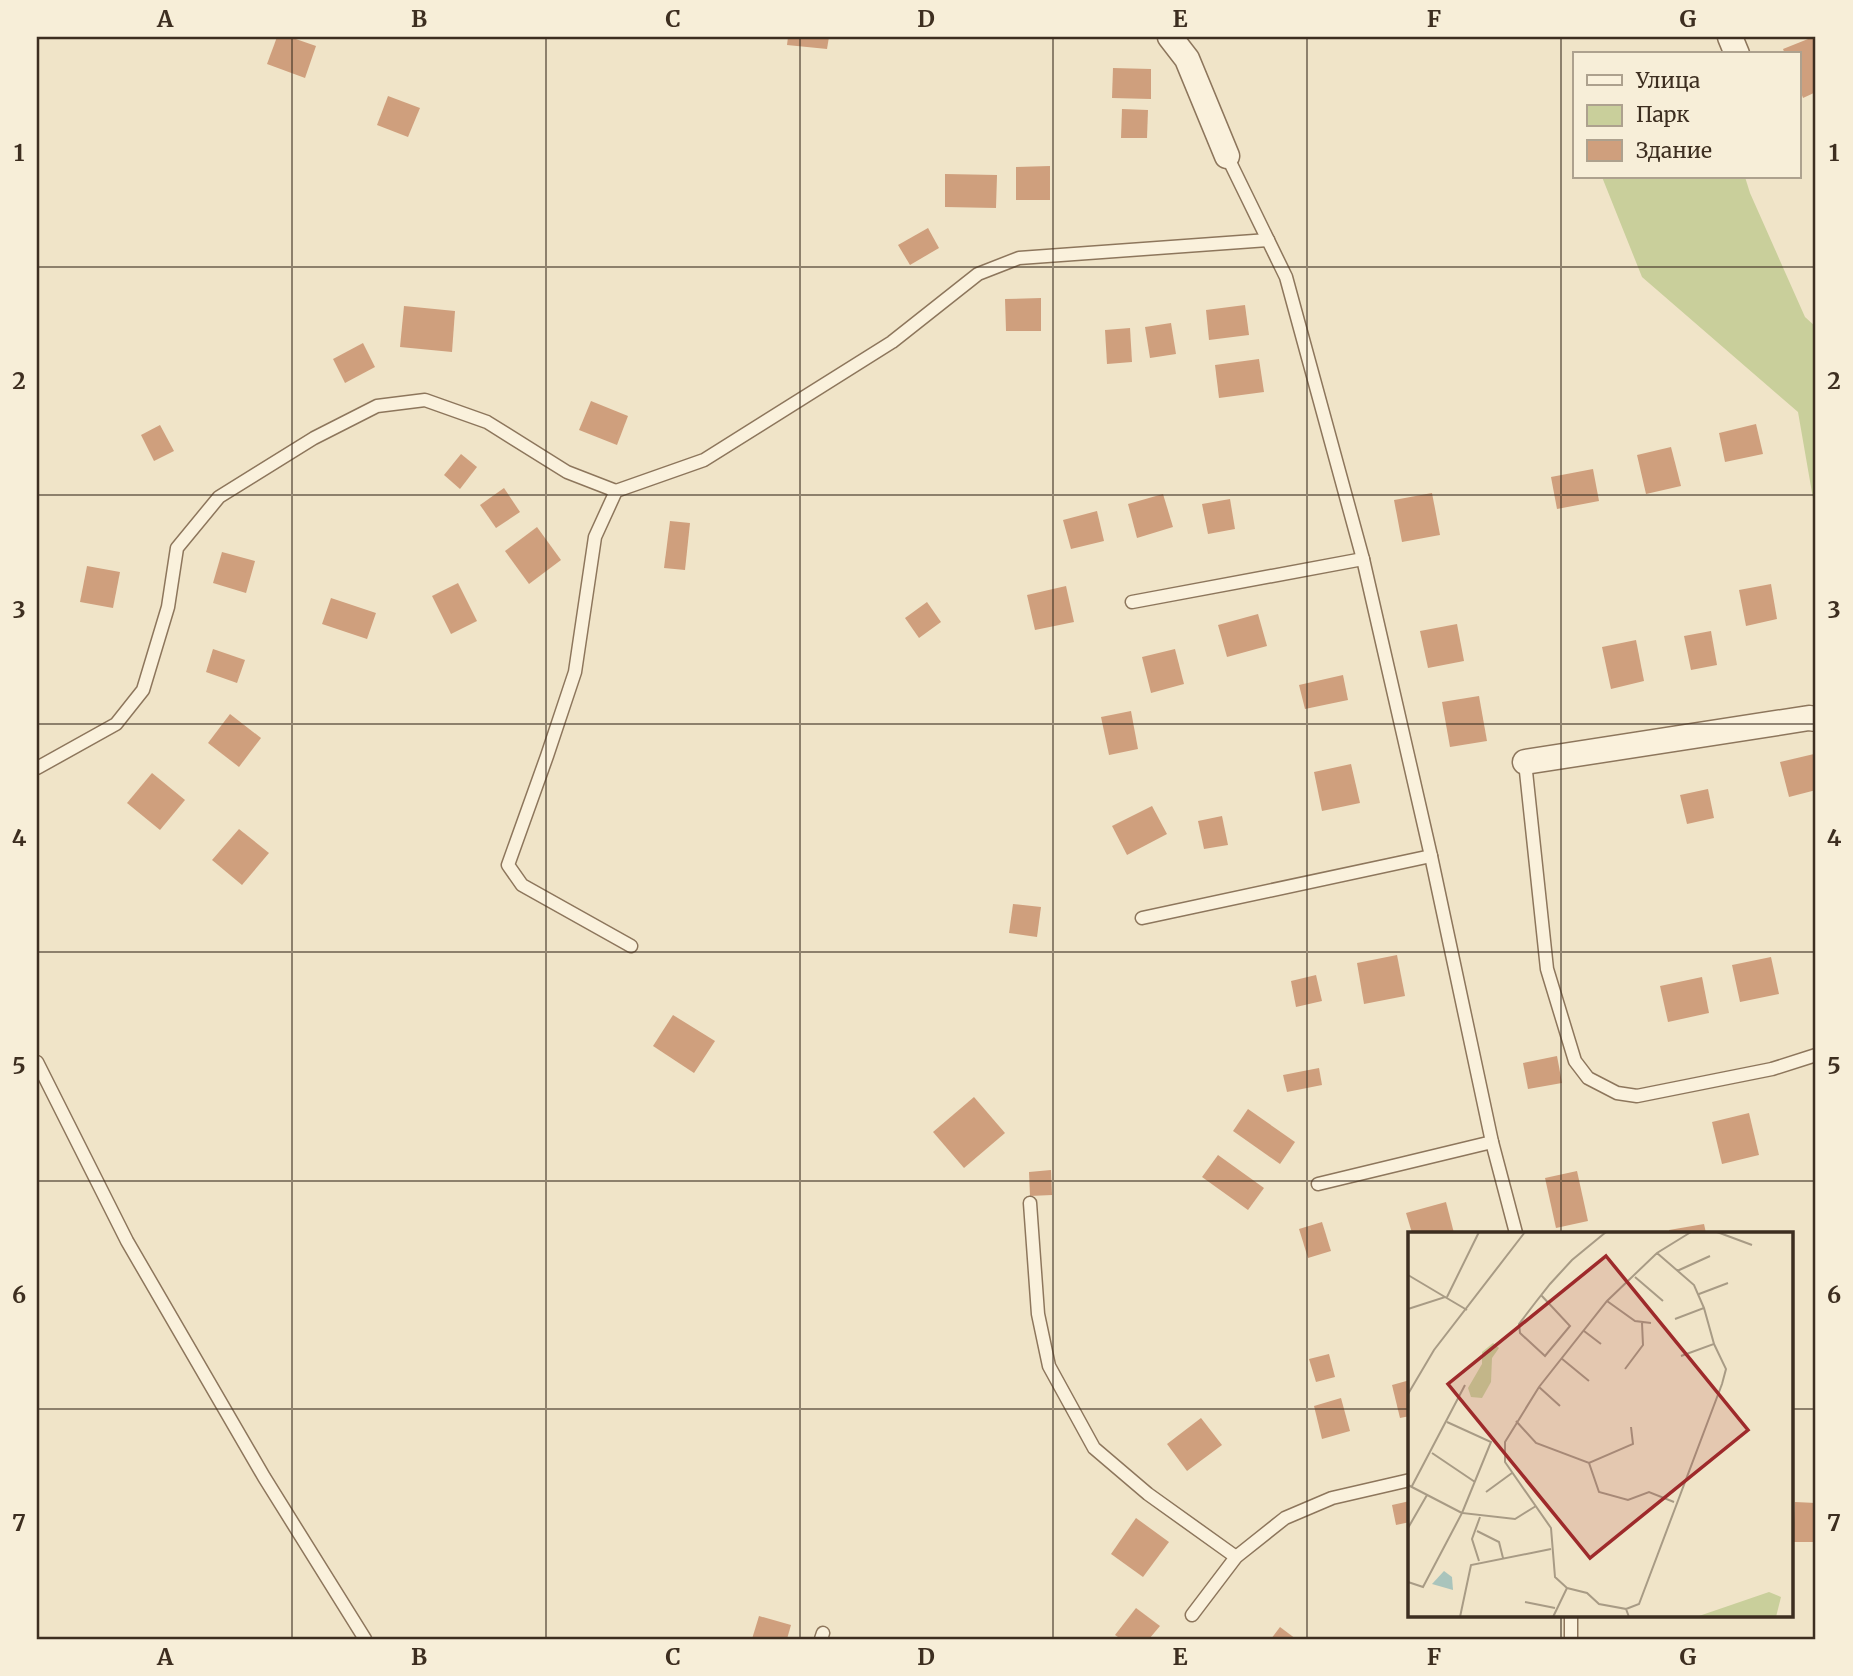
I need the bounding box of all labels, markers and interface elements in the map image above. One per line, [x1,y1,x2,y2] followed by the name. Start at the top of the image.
[156,4,174,33] text: A
[411,4,427,33] text: B
[665,4,681,33] text: C
[917,4,935,33] text: D
[1172,4,1188,33] text: E
[1427,4,1441,33] text: F
[1680,4,1697,33] text: G
[1573,52,1800,178] legend
[1635,67,1700,94] text: Улица
[1636,101,1690,128] text: Парк
[1636,137,1712,164] text: Здание
[14,138,25,167] text: 1
[1829,138,1840,167] text: 1
[12,366,26,395] text: 2
[1827,366,1841,395] text: 2
[12,595,26,624] text: 3
[1827,595,1841,624] text: 3
[12,823,27,852] text: 4
[1827,823,1842,852] text: 4
[12,1051,26,1080] text: 5
[1827,1051,1841,1080] text: 5
[1408,1232,1794,1616] inset map
[12,1280,26,1309] text: 6
[1827,1280,1841,1309] text: 6
[12,1508,26,1537] text: 7
[1827,1508,1841,1537] text: 7
[156,1642,174,1671] text: A
[411,1642,427,1671] text: B
[665,1642,681,1671] text: C
[917,1642,935,1671] text: D
[1172,1642,1188,1671] text: E
[1427,1642,1441,1671] text: F
[1680,1642,1697,1671] text: G

